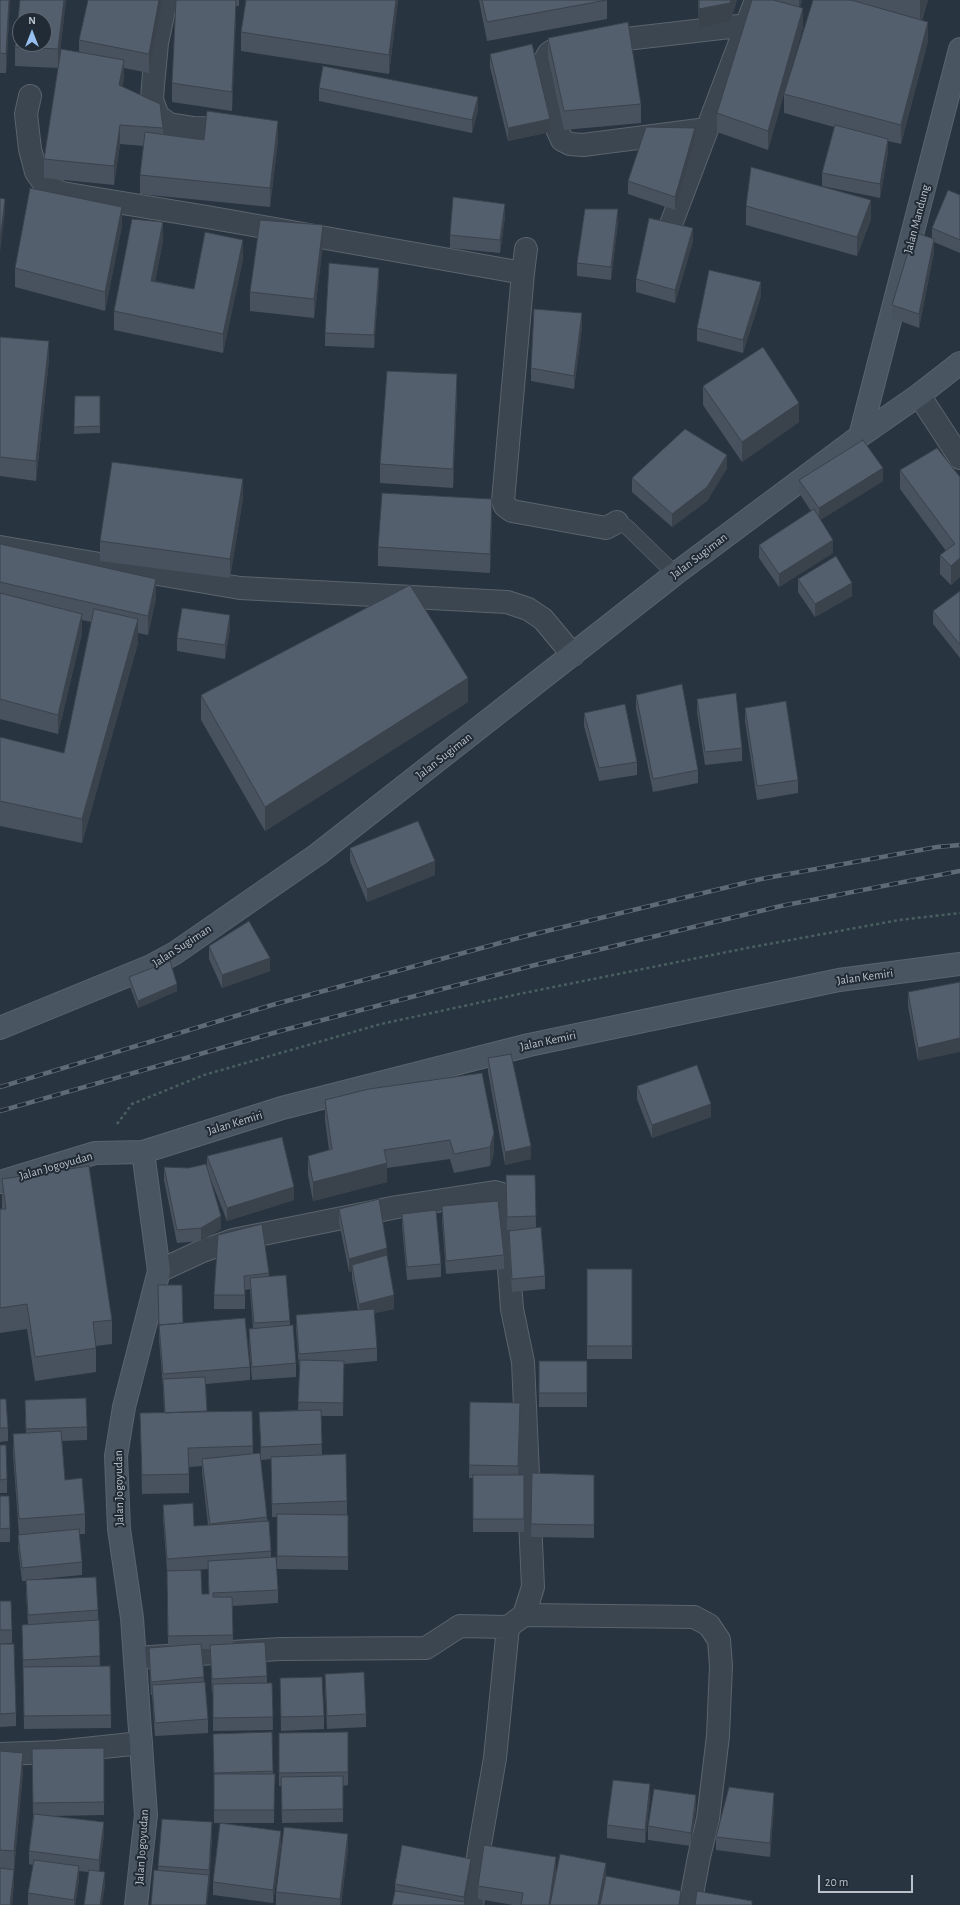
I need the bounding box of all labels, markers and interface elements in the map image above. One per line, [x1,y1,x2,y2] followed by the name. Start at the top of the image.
[12,12,52,52] north arrow
[28,15,36,26] text: N
[901,183,933,255] street label: Jalan Mandung
[668,530,730,582] street label: Jalan Sugiman
[413,730,475,782] street label: Jalan Sugiman
[150,922,214,970] street label: Jalan Sugiman
[836,966,894,988] street label: Jalan Kemiri
[519,1028,577,1054] street label: Jalan Kemiri
[206,1108,264,1138] street label: Jalan Kemiri
[18,1149,94,1183] street label: Jalan Jogoyudan
[111,1450,127,1526] street label: Jalan Jogoyudan
[132,1809,152,1885] street label: Jalan Jogoyudan
[820,1867,915,1893] scale bar
[825,1876,848,1888] text: 20 m

